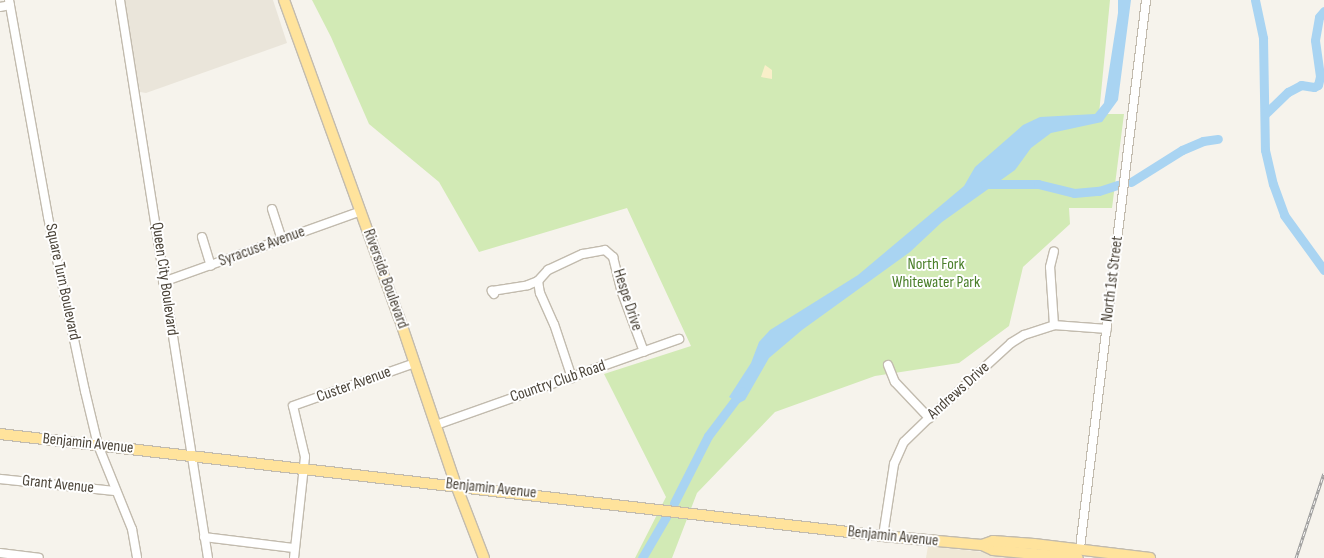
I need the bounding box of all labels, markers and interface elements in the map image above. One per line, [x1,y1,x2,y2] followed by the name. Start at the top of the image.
[147,221,181,337] street label: Queen City Boulevard
[40,222,84,342] street label: Square Turn Boulevard
[216,223,308,271] street label: Syracuse Avenue
[358,227,412,331] street label: Riverside Boulevard
[1098,235,1128,323] street label: North 1st Street
[892,255,980,293] park label: North Fork Whitewater Park
[608,267,646,333] street label: Hespe Drive
[508,357,608,407] street label: Country Club Road
[924,358,994,424] street label: Andrews Drive
[314,363,394,407] street label: Custer Avenue
[42,430,134,458] street label: Benjamin Avenue
[21,472,95,498] street label: Grant Avenue
[445,475,537,503] street label: Benjamin Avenue
[847,523,939,551] street label: Benjamin Avenue

